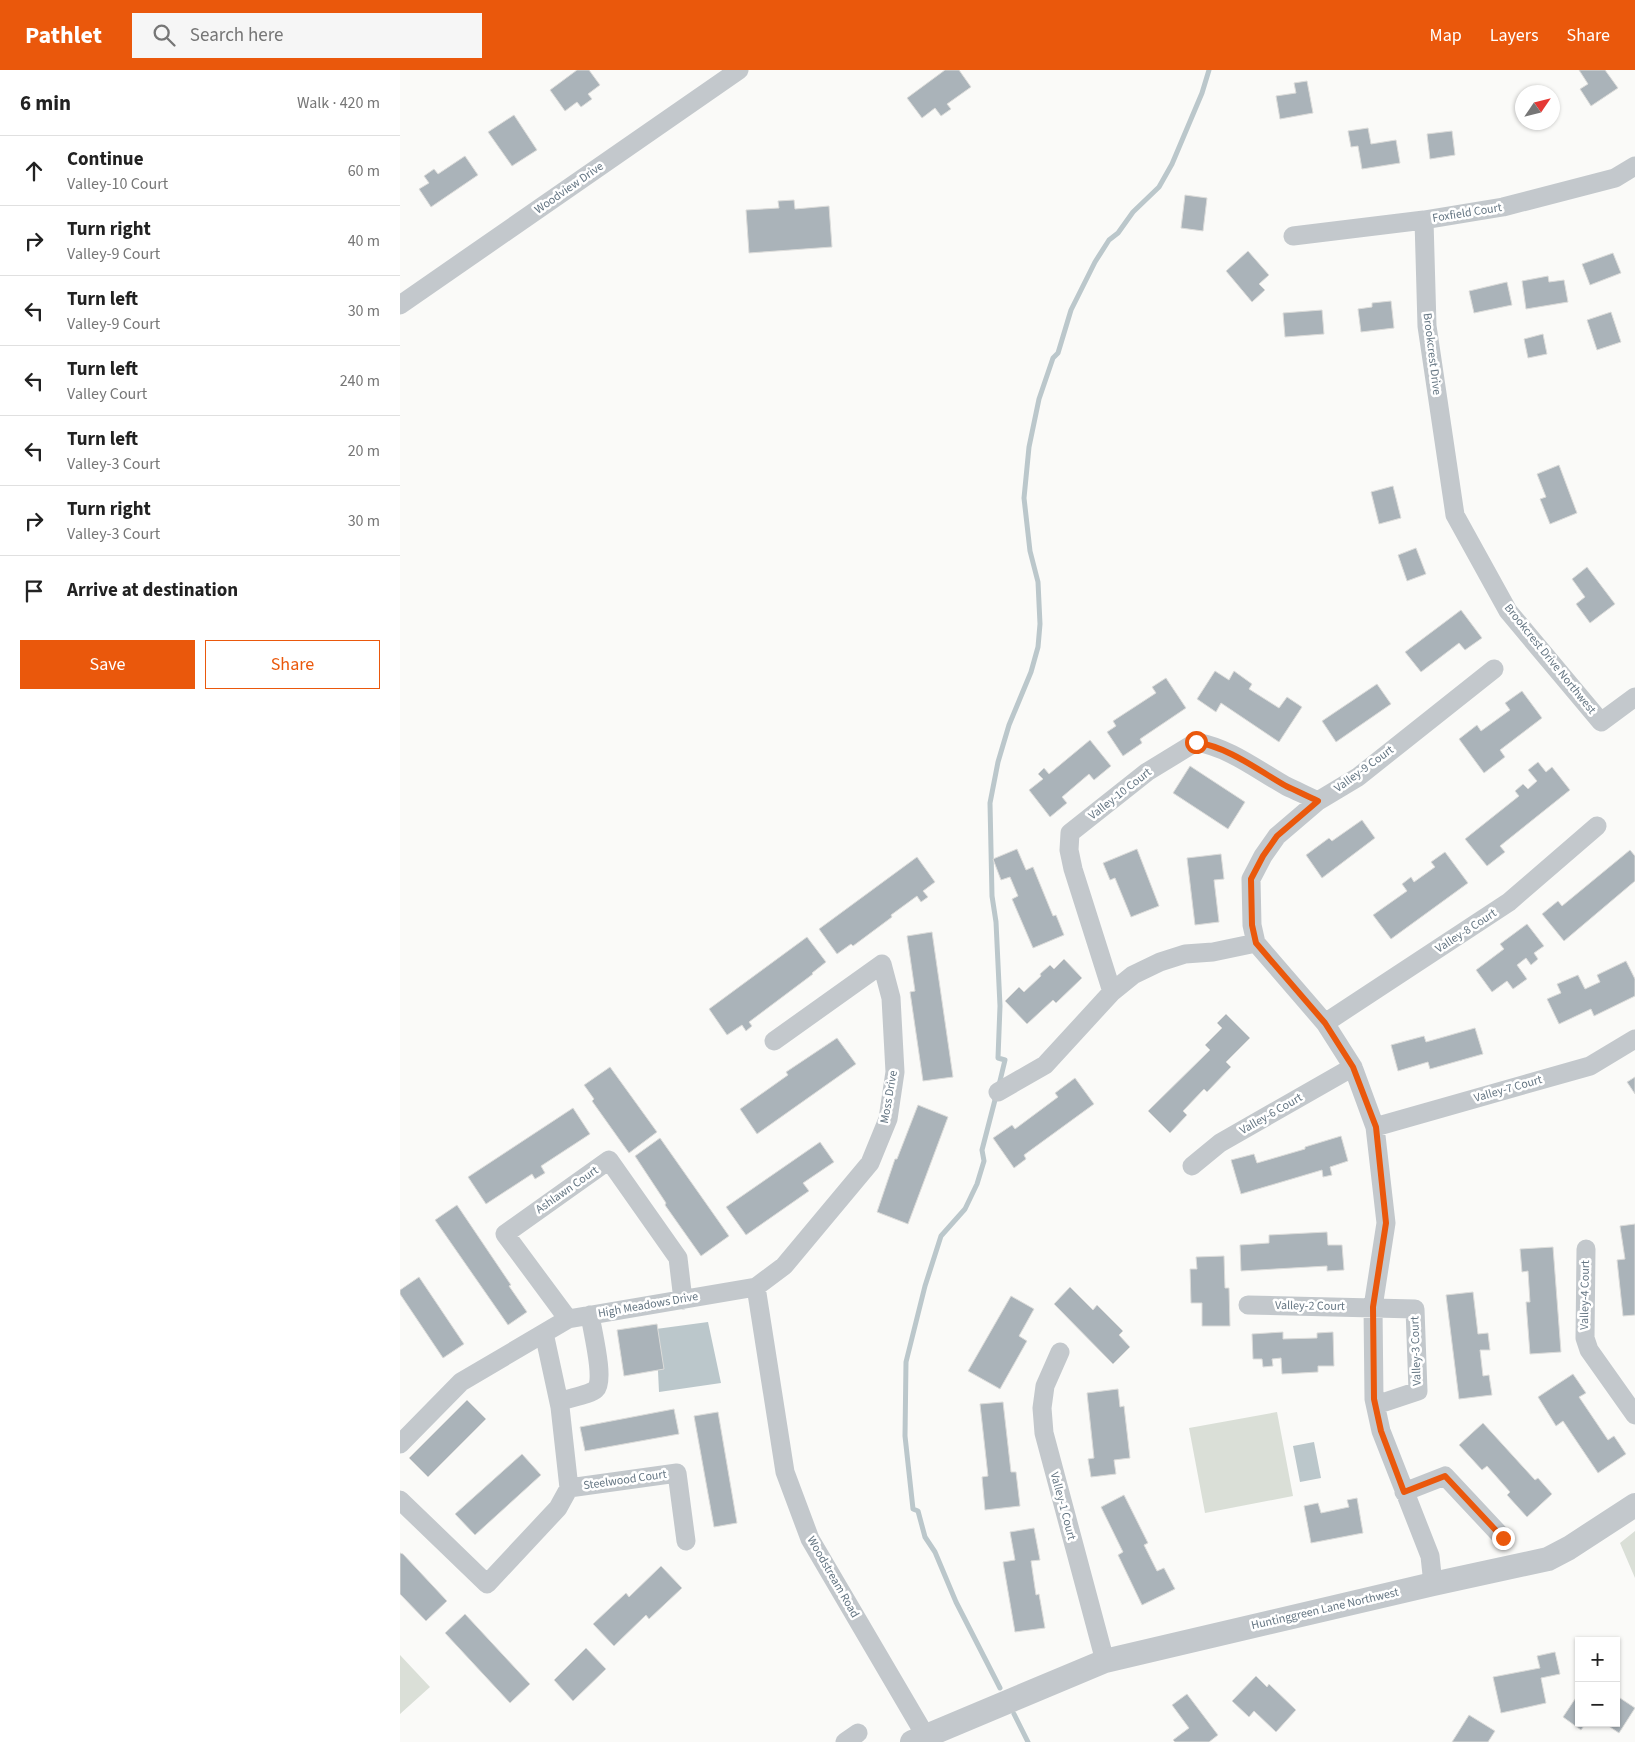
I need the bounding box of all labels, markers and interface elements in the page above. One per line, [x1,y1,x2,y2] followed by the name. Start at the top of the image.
[132,13,482,58] search box
[25,18,102,53] text: Pathlet
[150,21,178,49] icon: search
[190,22,284,49] text: Search here
[1430,23,1462,48] text: Map
[1490,23,1539,48] text: Layers
[1567,23,1610,48] text: Share
[1515,85,1560,130] north arrow
[20,88,71,118] text: 6 min
[297,92,380,114] text: Walk · 420 m
[67,146,144,173] text: Continue
[20,157,48,185] icon: ahead
[531,158,607,218] street label: Woodview Drive
[348,160,380,182] text: 60 m
[67,173,168,195] text: Valley-10 Court
[1431,199,1503,227] street label: Foxfield Court
[67,216,151,243] text: Turn right
[20,227,48,255] icon: right
[348,230,380,252] text: 40 m
[67,243,160,265] text: Valley-9 Court
[67,286,138,313] text: Turn left
[20,297,48,325] icon: left
[348,300,380,322] text: 30 m
[1419,312,1445,396] street label: Brookcrest Drive
[67,313,160,335] text: Valley-9 Court
[67,356,138,383] text: Turn left
[20,367,48,395] icon: left
[340,370,380,392] text: 240 m
[67,383,147,405] text: Valley Court
[67,426,138,453] text: Turn left
[20,437,48,465] icon: left
[348,440,380,462] text: 20 m
[67,453,160,475] text: Valley-3 Court
[67,496,151,523] text: Turn right
[20,507,48,535] icon: right
[348,510,380,532] text: 30 m
[67,523,160,545] text: Valley-3 Court
[20,577,48,605] icon: arrive
[67,577,238,604] text: Arrive at destination
[1500,600,1600,718] street label: Brookcrest Drive Northwest
[20,640,195,689] button: Save
[205,640,380,689] button: Share
[1185,731,1208,754] route start
[1331,742,1397,796] street label: Valley-9 Court
[1085,764,1155,824] street label: Valley-10 Court
[1432,905,1500,957] street label: Valley-8 Court
[876,1069,902,1125] street label: Moss Drive
[1472,1071,1544,1107] street label: Valley-7 Court
[1236,1089,1306,1139] street label: Valley-6 Court
[532,1162,602,1218] street label: Ashlawn Court
[1576,1260,1594,1330] street label: Valley-4 Court
[597,1288,699,1322] street label: High Meadows Drive
[1275,1297,1345,1315] street label: Valley-2 Court
[1406,1316,1426,1386] street label: Valley-3 Court
[582,1466,668,1494] street label: Steelwood Court
[1046,1470,1080,1542] street label: Valley-1 Court
[1492,1527,1515,1550] route end
[803,1533,863,1621] street label: Woodstream Road
[1250,1584,1400,1634] street label: Huntinggreen Lane Northwest
[1575,1637,1620,1727] map controls
[1575,1637,1620,1682] button: +
[1575,1682,1620,1727] button: −

